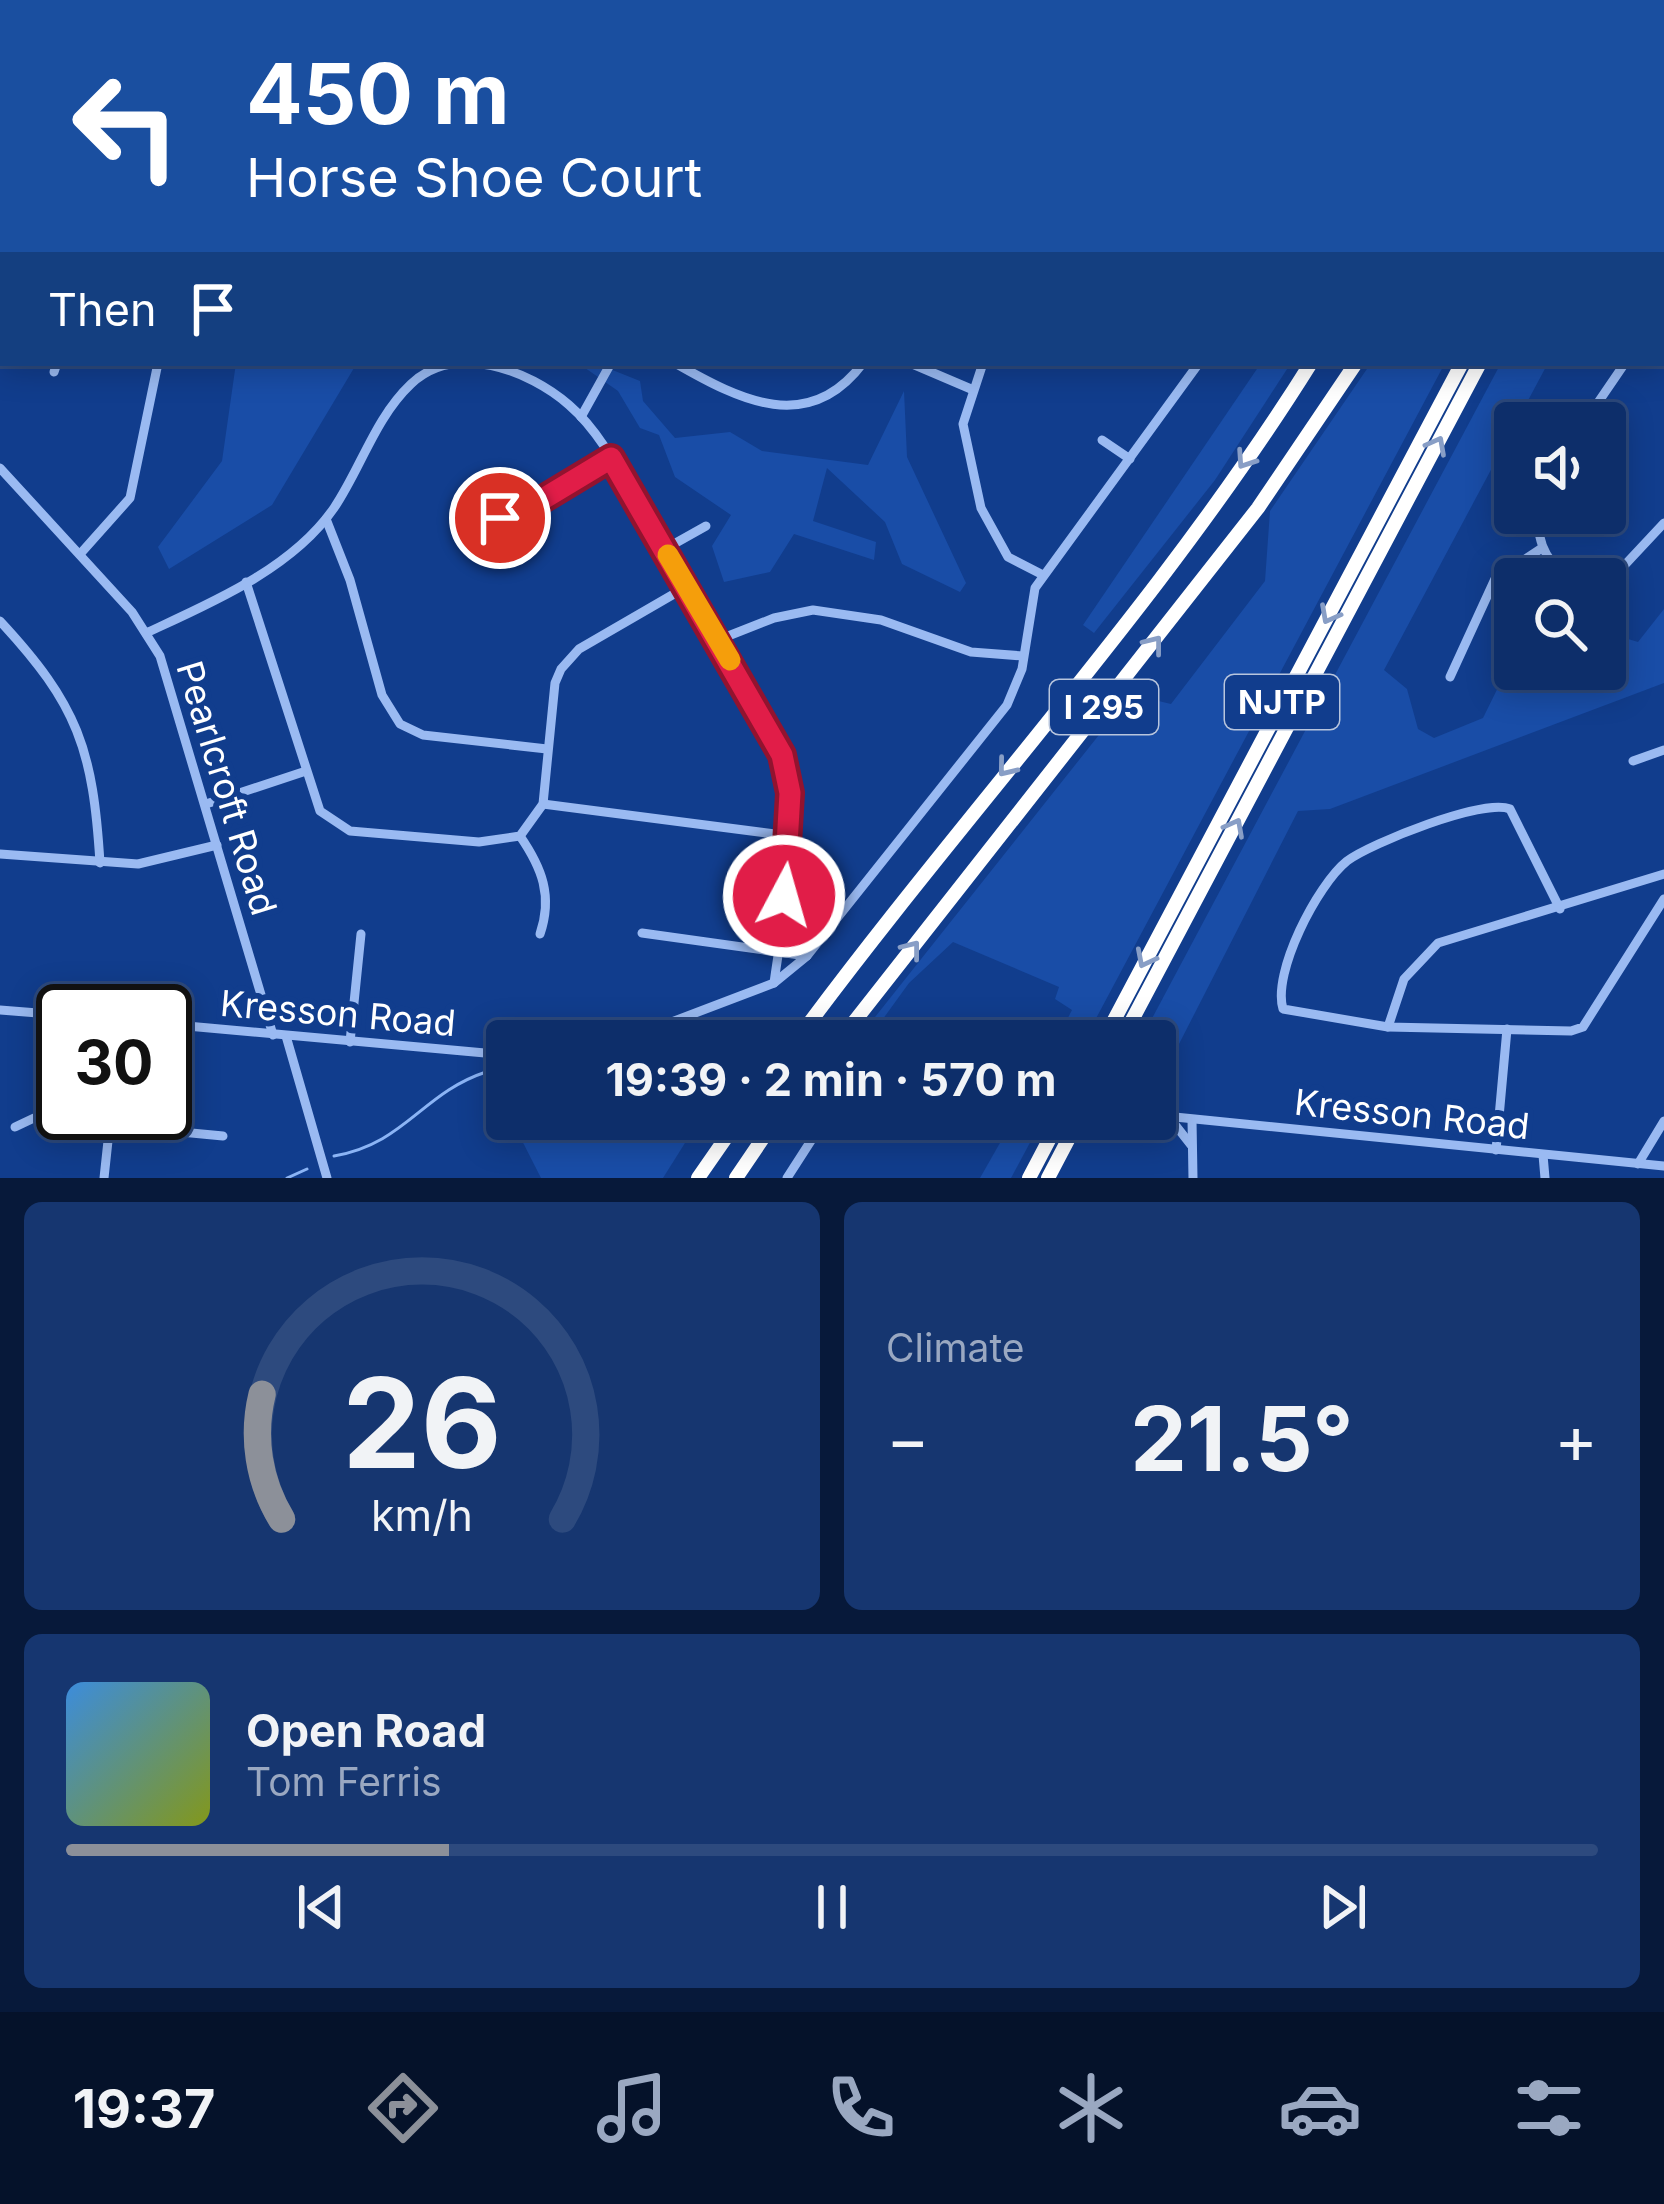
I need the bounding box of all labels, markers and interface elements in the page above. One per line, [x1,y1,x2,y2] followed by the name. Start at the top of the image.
[246,43,510,144] text: 450 m
[48,48,204,204] icon: left
[246,145,702,210] text: Horse Shoe Court
[180,276,246,342] icon: arrive
[48,282,156,337] text: Then
[1494,402,1626,690] map controls
[1494,402,1626,534] button: sound
[1423,436,1446,457] one-way arrow
[1238,447,1260,469] one-way arrow
[449,467,551,569] pin
[467,485,533,551] icon: arrive
[1494,558,1626,690] button: search
[1320,603,1343,624] one-way arrow
[1140,635,1161,657] one-way arrow
[167,656,287,920] street label: Pearlcroft Road
[1225,675,1339,729] road number: NJTP
[1050,680,1158,734] road number: I 295
[999,754,1020,776] one-way arrow
[1221,818,1244,839] one-way arrow
[721,833,847,959] position arrow
[898,941,919,963] one-way arrow
[1136,947,1160,968] one-way arrow
[219,981,457,1045] street label: Kresson Road
[36,984,192,1140] speed limit sign: 30
[605,1052,1057,1107] text: 19:39 · 2 min · 570 m
[1292,1080,1532,1148] street label: Kresson Road
[886,1324,1025,1371] text: Climate
[342,1347,502,1498] text: 26
[1130,1384,1354,1493] text: 21.5°
[886,1399,930,1479] text: −
[1554,1399,1598,1479] text: +
[371,1489,473,1541] text: km/h
[246,1703,486,1758] text: Open Road
[246,1758,441,1805] text: Tom Ferris
[288,1874,354,1940] icon: previous
[799,1874,865,1940] icon: pause
[1310,1874,1376,1940] icon: next
[361,2066,445,2150] icon: directions
[590,2066,674,2150] icon: music
[819,2066,903,2150] icon: phone
[1049,2066,1133,2150] icon: climate
[1278,2066,1362,2150] icon: car
[1507,2066,1591,2150] icon: filters
[73,2076,215,2141] text: 19:37

